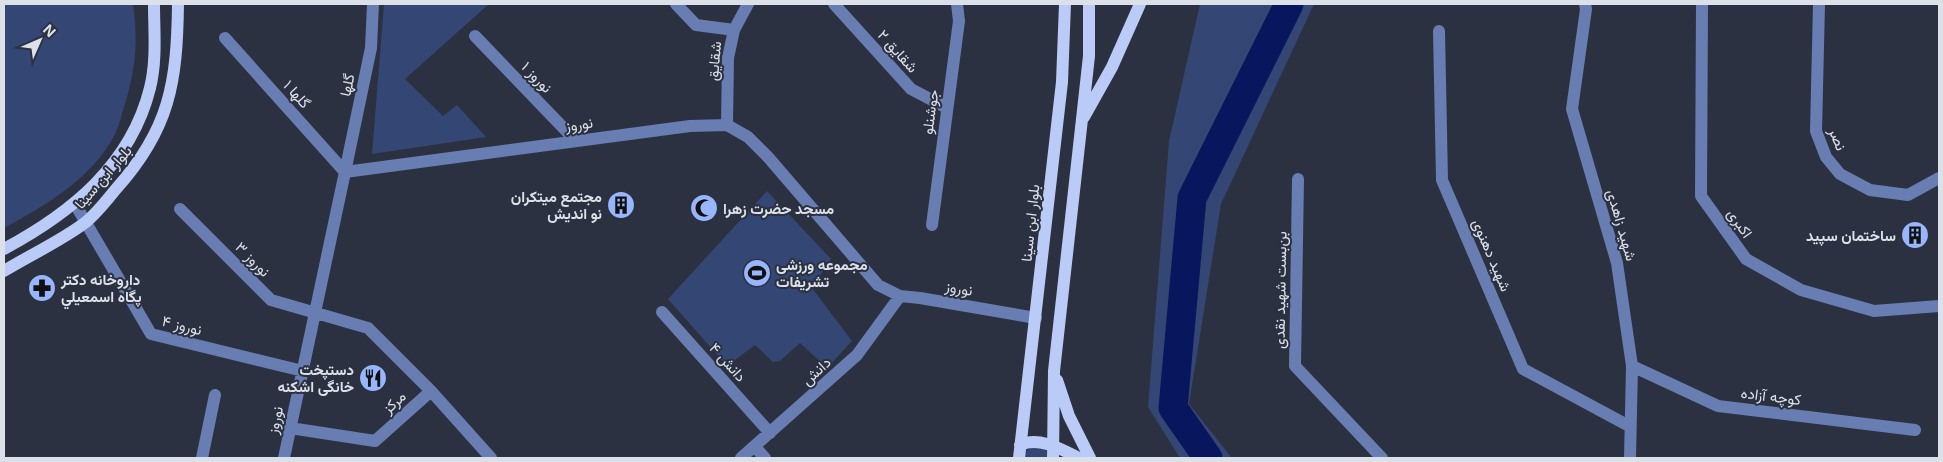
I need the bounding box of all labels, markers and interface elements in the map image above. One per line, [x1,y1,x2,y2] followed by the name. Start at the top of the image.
[15,15,65,65] north arrow
[40,21,59,40] text: N
[873,25,922,77] street label: شقایق ۲
[703,40,726,82] street label: شقایق
[518,57,556,97] street label: نوروز ۱
[335,72,359,98] street label: گلها
[279,76,315,112] street label: گلها ۱
[917,88,943,136] street label: جوشنلو
[563,113,594,135] street label: نوروز
[1825,124,1851,153] street label: نصر
[70,141,136,213] street label: بلوار ابن سینا
[1016,183,1045,263] street label: بلوار ابن سینا
[511,187,602,223] place label: مجتمع میتکران نو اندیش
[1602,187,1641,263] street label: شهید زاهدی
[606,190,636,220] building icon: مجتمع میتکران نو اندیش
[689,193,719,223] mosque icon: مسجد حضرت زهرا
[723,199,834,218] place label: مسجد حضرت زهرا
[1722,205,1757,242] street label: اکبری
[1467,216,1516,295] street label: شهید دهنوی
[1900,220,1930,250] building icon: ساختمان سپید
[1806,226,1896,246] place label: ساختمان سپید
[1269,231,1292,349] street label: بن‌بست شهید نقدی
[232,238,274,280] street label: نوروز ۳
[776,255,868,291] place label: مجموعه ورزشی تشریفات
[742,258,772,288] sports icon: مجموعه ورزشی تشریفات
[60,270,142,310] place label: داروخانه دكتر پگاه اسمعيلي
[27,273,57,303] pharmacy icon: داروخانه دكتر پگاه اسمعيلي
[943,276,974,300] street label: نوروز
[160,311,204,339] street label: نوروز ۴
[705,338,751,386] street label: دانش ۴
[797,353,835,390] street label: دانش
[278,360,354,396] place label: دستپخت خانگی اشکنه
[358,363,388,393] restaurant icon: دستپخت خانگی اشکنه
[1740,383,1803,410] street label: کوچه آزاده
[378,387,410,418] street label: مرکز
[263,404,287,436] street label: نوروز

